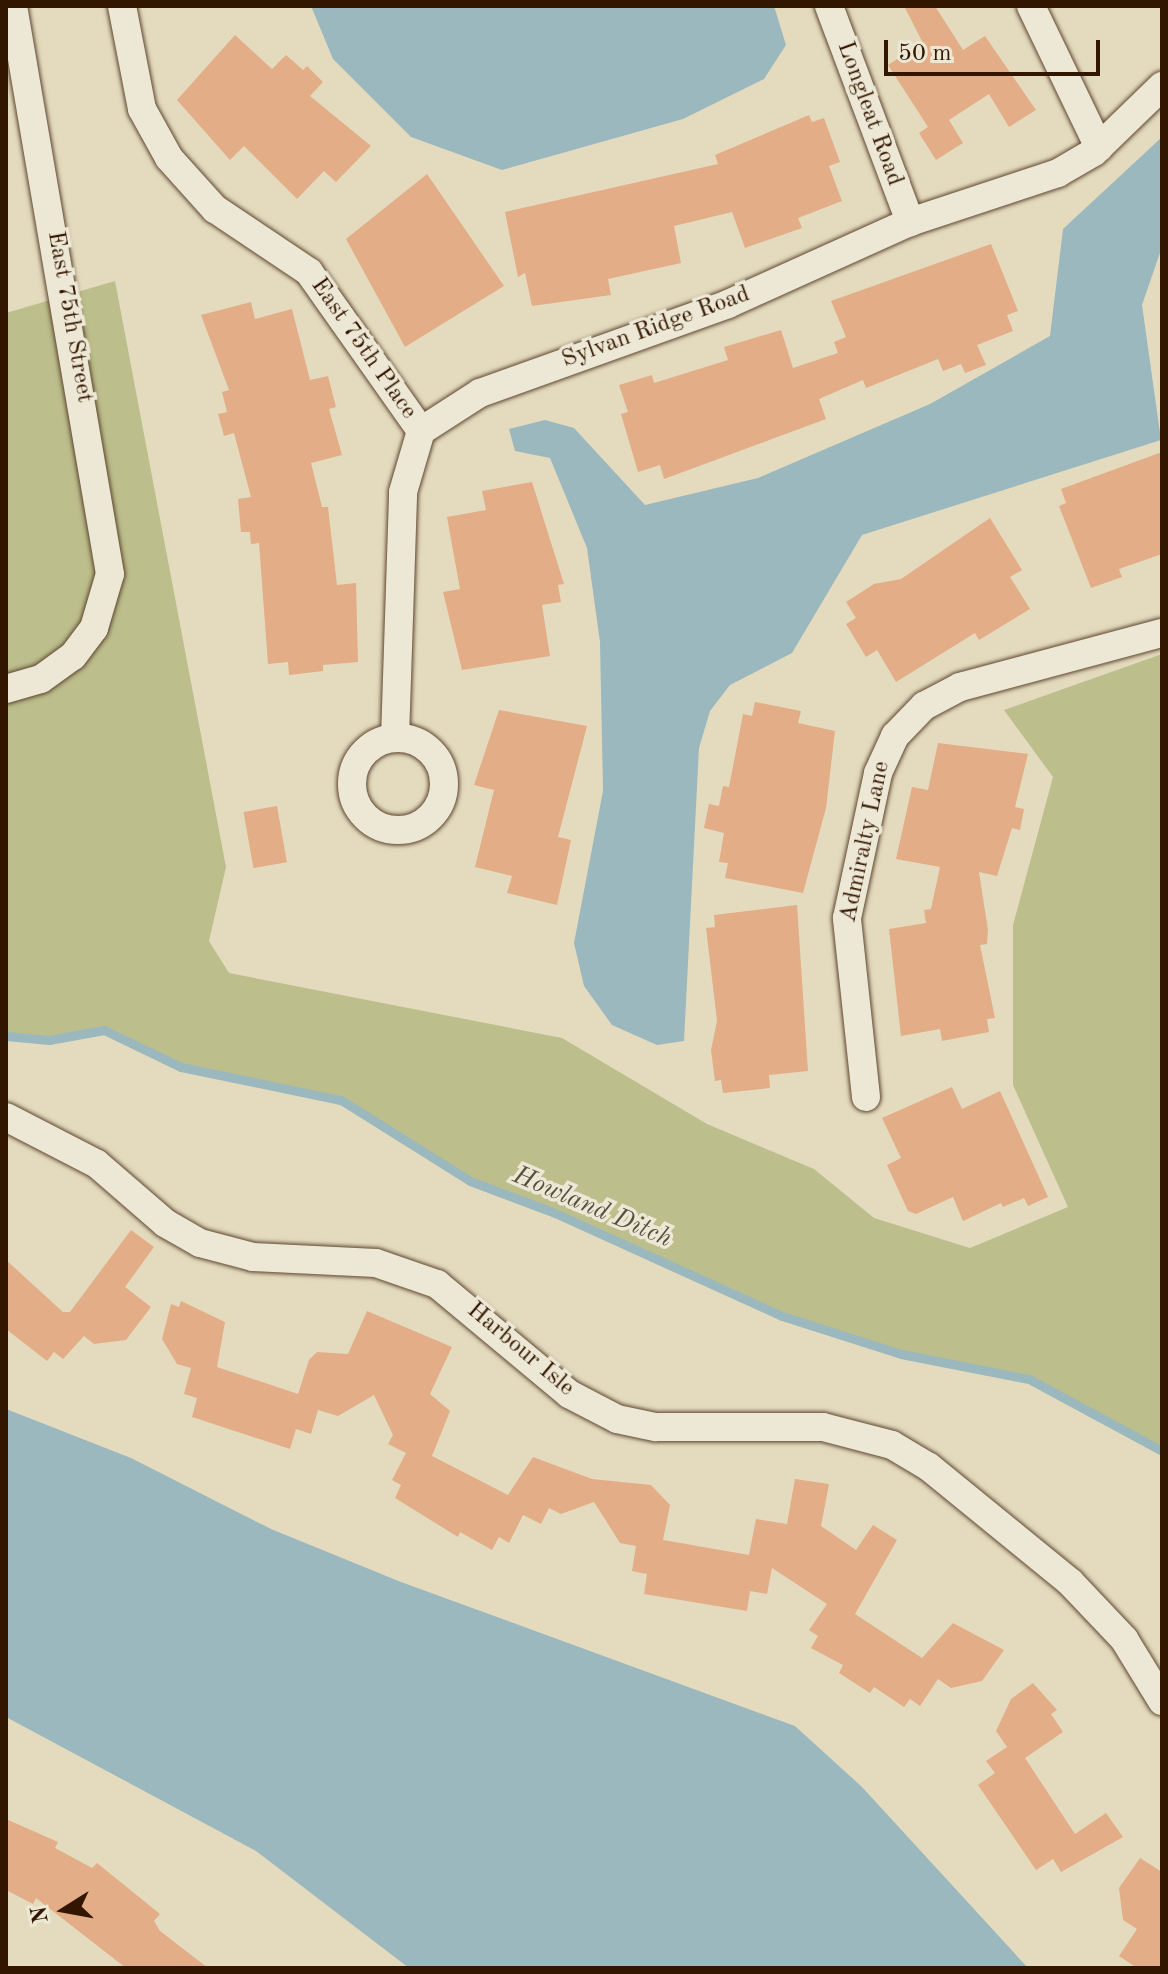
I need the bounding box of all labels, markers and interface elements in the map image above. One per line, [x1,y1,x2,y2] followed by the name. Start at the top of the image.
[888,24,1104,74] scale bar
[829,38,909,190] street label: Longleat Road
[898,42,952,66] text: 50 m
[40,229,98,405] street label: East 75th Street
[304,273,422,425] street label: East 75th Place
[558,281,754,375] street label: Sylvan Ridge Road
[835,759,897,925] street label: Admiralty Lane
[508,1160,676,1256] water label: Howland Ditch
[460,1297,580,1403] street label: Harbour Isle
[24,1870,104,1950] north arrow
[28,1904,53,1925] text: N

